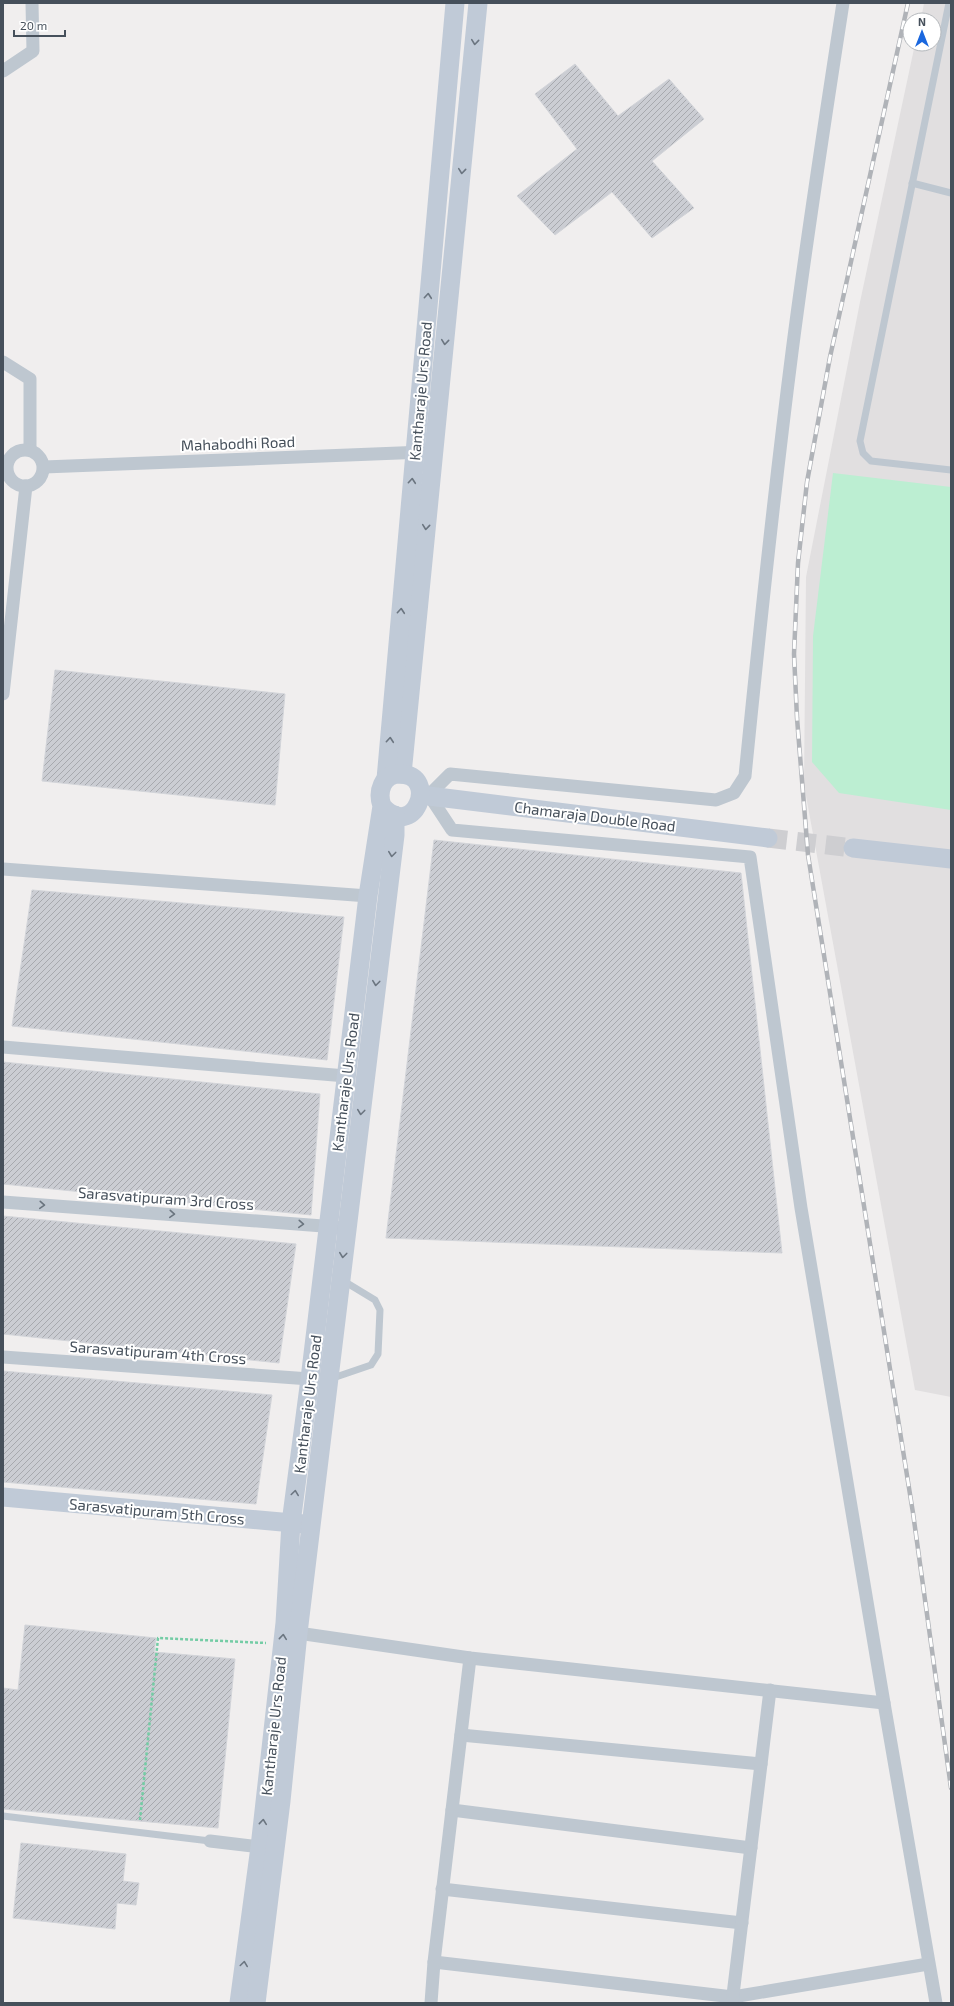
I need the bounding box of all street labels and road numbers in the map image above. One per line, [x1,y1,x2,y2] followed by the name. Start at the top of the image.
[405,321,436,461] street label: Kantharaje Urs Road
[181,432,295,454] street label: Mahabodhi Road
[513,797,677,836] street label: Chamaraja Double Road
[328,1012,363,1152] street label: Kantharaje Urs Road
[77,1183,255,1213] street label: Sarasvatipuram 3rd Cross
[290,1334,325,1474] street label: Kantharaje Urs Road
[69,1337,247,1367] street label: Sarasvatipuram 4th Cross
[69,1494,245,1528] street label: Sarasvatipuram 5th Cross
[257,1656,290,1796] street label: Kantharaje Urs Road

